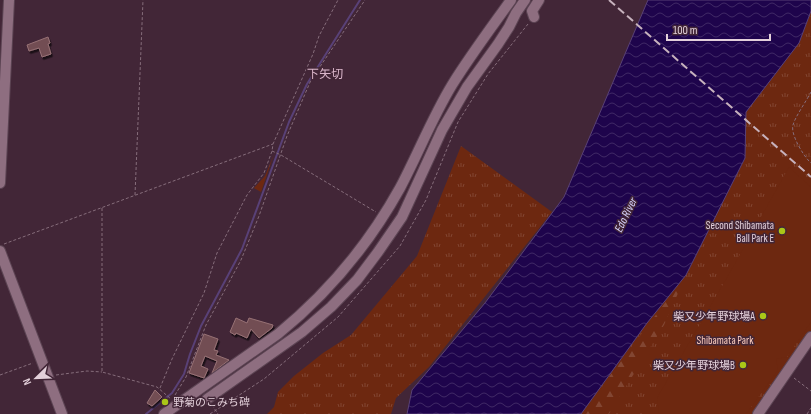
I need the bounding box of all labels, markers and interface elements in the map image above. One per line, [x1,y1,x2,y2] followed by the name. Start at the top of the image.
[667,16,770,42] scale bar
[673,23,698,38] text: 100 m
[307,67,343,82] district label: 下矢切
[611,195,641,235] water label: Edo River
[706,219,774,245] place label: Second Shibamata Ball Park E
[777,226,787,236] marker: Second Shibamata Ball Park E
[673,310,755,323] place label: 柴又少年野球場A
[758,311,768,321] marker: 柴又少年野球場A
[697,334,754,347] park label: Shibamata Park
[16,358,56,398] north arrow
[653,359,735,372] place label: 柴又少年野球場B
[738,360,748,370] marker: 柴又少年野球場B
[20,376,34,387] text: N
[173,396,250,409] place label: 野菊のこみち碑
[160,397,170,407] marker: 野菊のこみち碑

